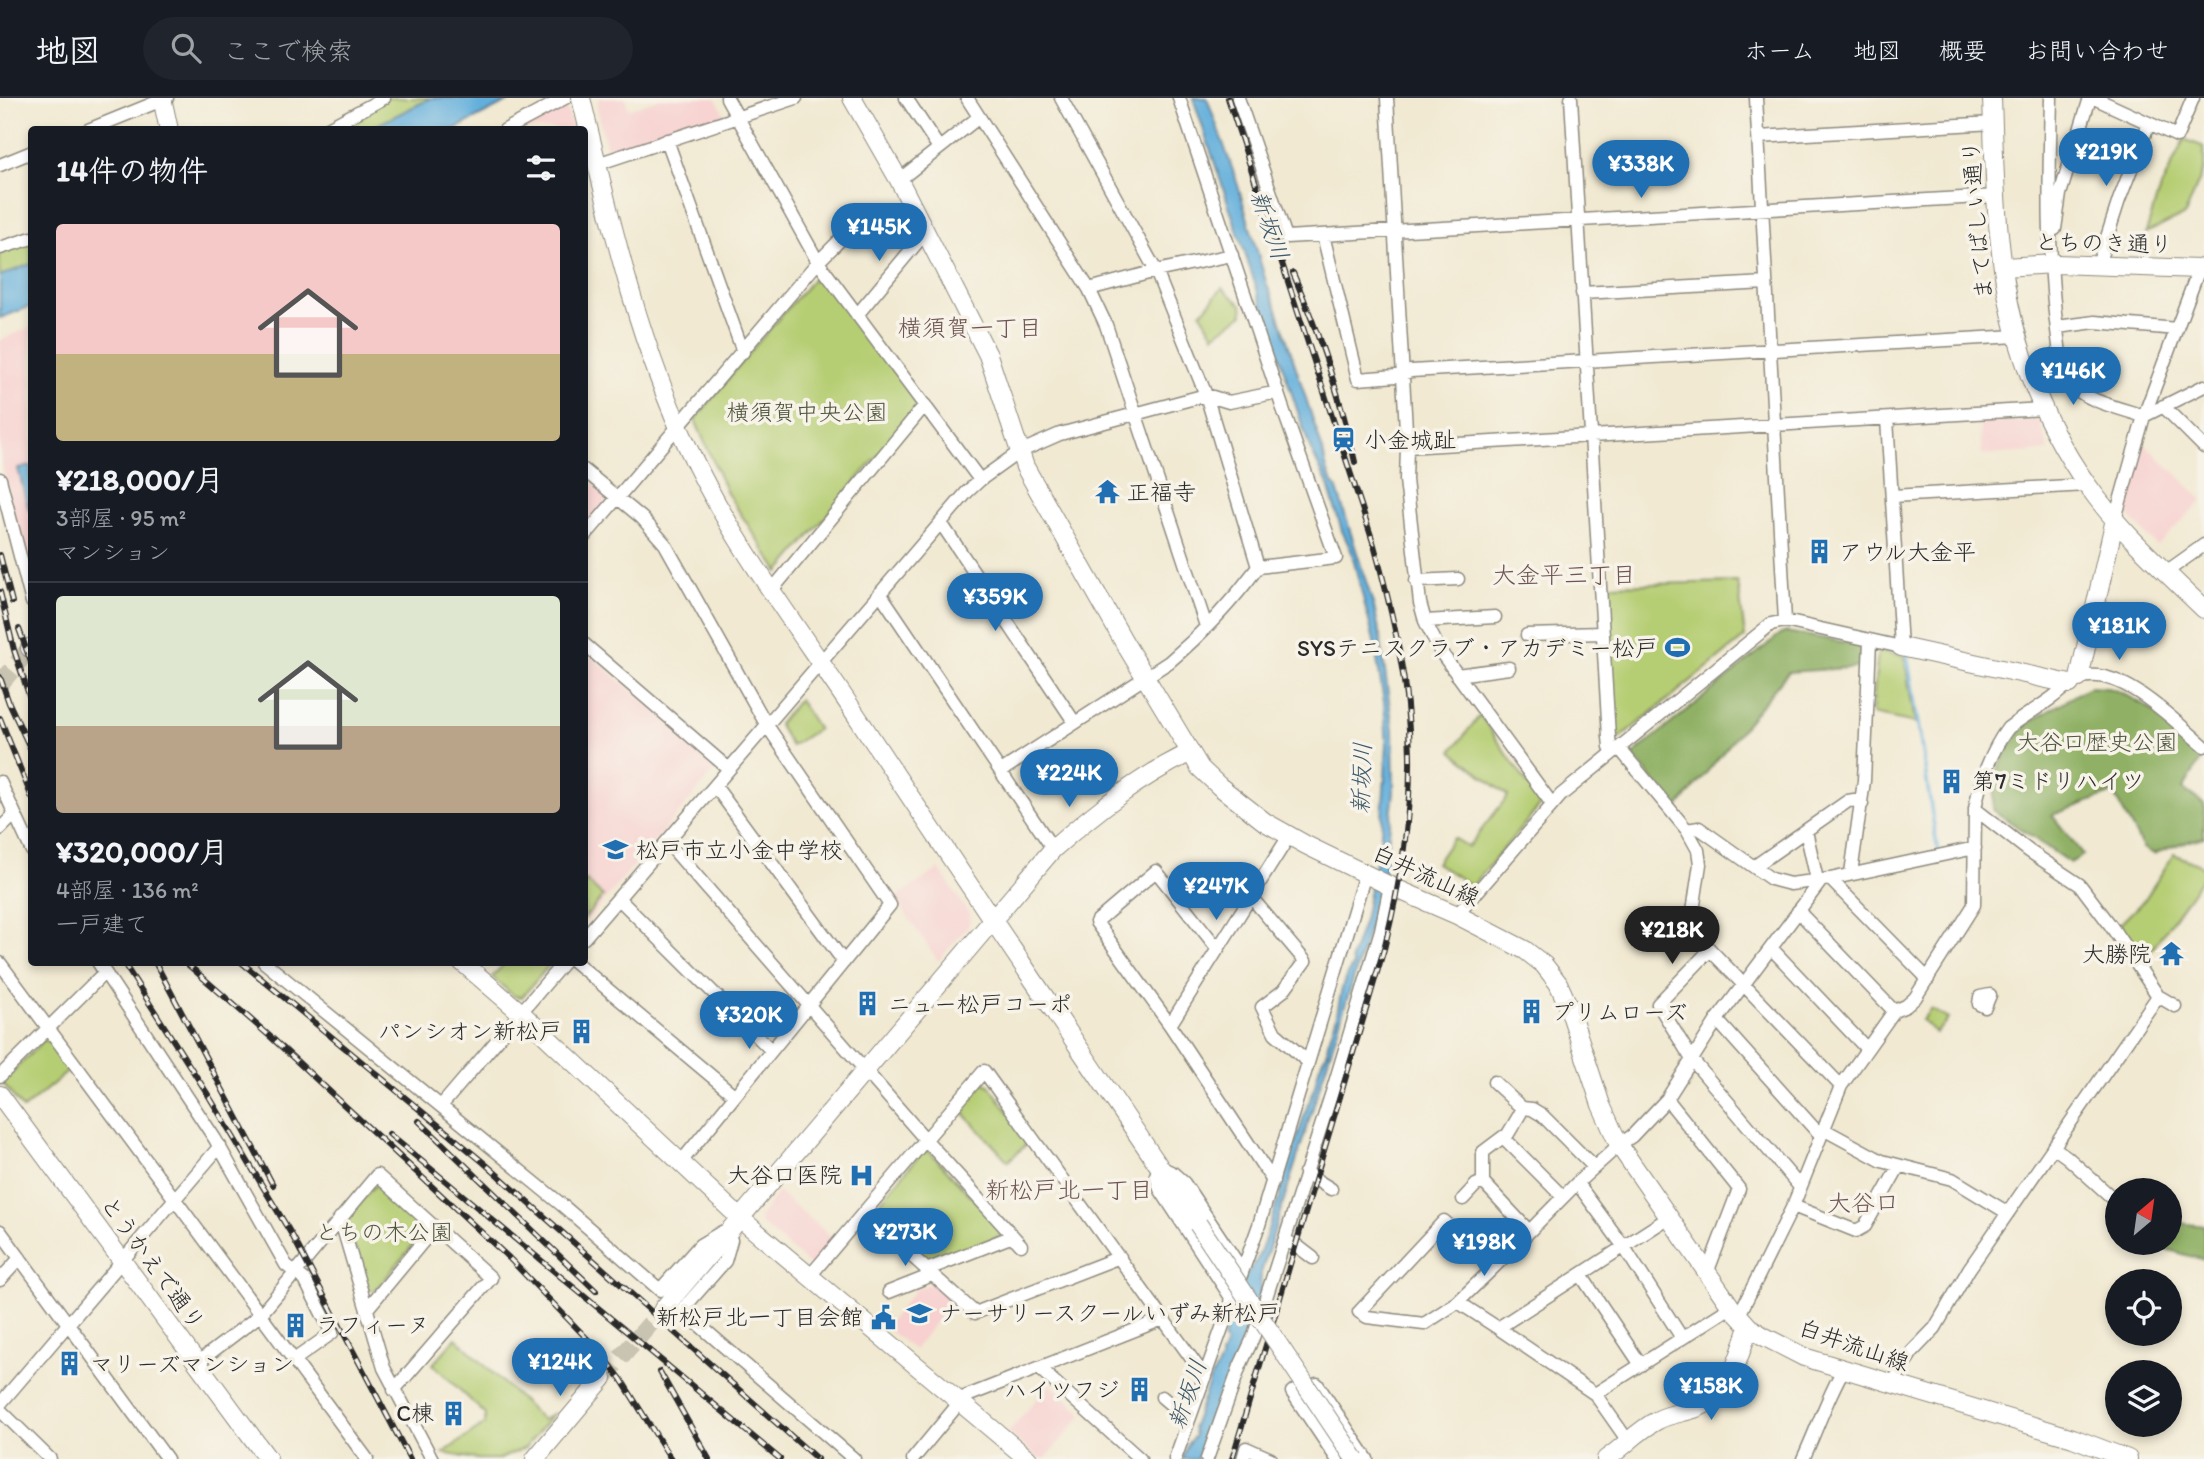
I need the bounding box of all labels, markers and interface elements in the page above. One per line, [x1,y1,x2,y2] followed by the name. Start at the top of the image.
[143,17,633,80] search box
[167,29,205,67] icon: search
[35,31,101,70] text: 地図
[223,35,353,67] text: ここで検索
[1744,36,1815,65] text: ホーム
[1853,36,1901,65] text: 地図
[1939,36,1987,65] text: 概要
[2025,36,2169,65] text: お問い合わせ
[2057,129,2155,188] pin: ¥219K
[2075,137,2137,165] text: ¥219K
[1956,139,1998,301] street label: まてばしい通り
[1592,140,1690,200] pin: ¥338K
[522,149,560,187] icon: filters
[1608,149,1674,177] text: ¥338K
[56,152,208,189] text: 14件の物件
[1245,186,1295,264] water label: 新坂川
[830,204,928,263] pin: ¥145K
[847,212,911,240] text: ¥145K
[2035,228,2173,258] street label: とちのき通り
[245,270,371,396] icon: home
[898,313,1042,342] district label: 横須賀一丁目
[2024,348,2122,407] pin: ¥146K
[2041,356,2105,384] text: ¥146K
[727,398,888,426] park label: 横須賀中央公園
[1330,426,1358,454] station icon: 小金城趾
[1364,426,1456,454] place label: 小金城趾
[56,461,224,498] text: ¥218,000/月
[1093,478,1121,506] temple icon: 正福寺
[1127,478,1196,506] place label: 正福寺
[56,504,186,532] text: 3部屋 · 95 m²
[56,538,170,566] text: マンション
[1805,538,1833,566] building icon: アウル大金平
[1839,538,1976,566] place label: アウル大金平
[1492,560,1636,589] district label: 大金平三丁目
[946,574,1044,633] pin: ¥359K
[963,582,1027,610] text: ¥359K
[2070,602,2168,662] pin: ¥181K
[2088,611,2150,639] text: ¥181K
[1297,634,1658,662] place label: SYSテニスクラブ・アカデミー松戸
[1664,634,1692,662] sports icon: SYSテニスクラブ・アカデミー松戸
[245,642,371,768] icon: home
[2017,728,2178,756] park label: 大谷口歴史公園
[1345,742,1377,814] water label: 新坂川
[1020,750,1118,809] pin: ¥224K
[1036,758,1102,786] text: ¥224K
[1938,767,1966,795] building icon: 第7ミドリハイツ
[1972,767,2144,795] place label: 第7ミドリハイツ
[56,833,229,870] text: ¥320,000/月
[602,836,630,864] school or university icon: 松戸市立小金中学校
[636,836,843,864] place label: 松戸市立小金中学校
[1368,838,1484,912] street label: 白井流山線
[1167,862,1265,922] pin: ¥247K
[1184,871,1248,899] text: ¥247K
[56,876,199,904] text: 4部屋 · 136 m²
[1623,906,1721,966] pin: ¥218K
[56,910,148,938] text: 一戸建て
[1641,915,1703,943] text: ¥218K
[2082,940,2151,968] place label: 大勝院
[2157,940,2185,968] temple icon: 大勝院
[854,990,882,1018] building icon: ニュー松戸コーポ
[888,990,1072,1018] place label: ニュー松戸コーポ
[700,992,798,1051] pin: ¥320K
[1517,998,1545,1026] building icon: プリムローズ
[1551,998,1687,1026] place label: プリムローズ
[716,1000,782,1028] text: ¥320K
[378,1017,562,1045] place label: パンシオン新松戸
[568,1017,596,1045] building icon: パンシオン新松戸
[727,1161,842,1189] place label: 大谷口医院
[848,1161,876,1189] hospital icon: 大谷口医院
[985,1175,1153,1204] district label: 新松戸北一丁目
[2105,1178,2182,1255] north arrow
[2105,1178,2182,1437] map controls
[1827,1188,1899,1217] district label: 大谷口
[95,1190,211,1336] street label: とうかえで通り
[856,1208,954,1268] pin: ¥273K
[873,1217,937,1245] text: ¥273K
[315,1218,453,1246] park label: とちの木公園
[1435,1218,1533,1278] pin: ¥198K
[1453,1227,1515,1255] text: ¥198K
[2105,1269,2182,1346] button: locate
[905,1299,933,1327] school or university icon: ナーサリースクールいずみ新松戸
[939,1299,1280,1327] place label: ナーサリースクールいずみ新松戸
[656,1303,863,1331] place label: 新松戸北一丁目会館
[869,1303,897,1331] public building icon: 新松戸北一丁目会館
[282,1311,310,1339] building icon: ラフィーヌ
[316,1311,430,1339] place label: ラフィーヌ
[1795,1313,1913,1377] street label: 白井流山線
[511,1338,609,1398] pin: ¥124K
[528,1347,592,1375] text: ¥124K
[56,1350,84,1378] building icon: マリーズマンション
[90,1350,294,1378] place label: マリーズマンション
[1162,1355,1212,1433] water label: 新坂川
[2105,1360,2182,1437] button: layers
[1662,1362,1760,1422] pin: ¥158K
[1680,1371,1742,1399] text: ¥158K
[1004,1376,1119,1404] place label: ハイツフジ
[1125,1376,1153,1404] building icon: ハイツフジ
[396,1399,434,1427] place label: C棟
[440,1399,468,1427] building icon: C棟

